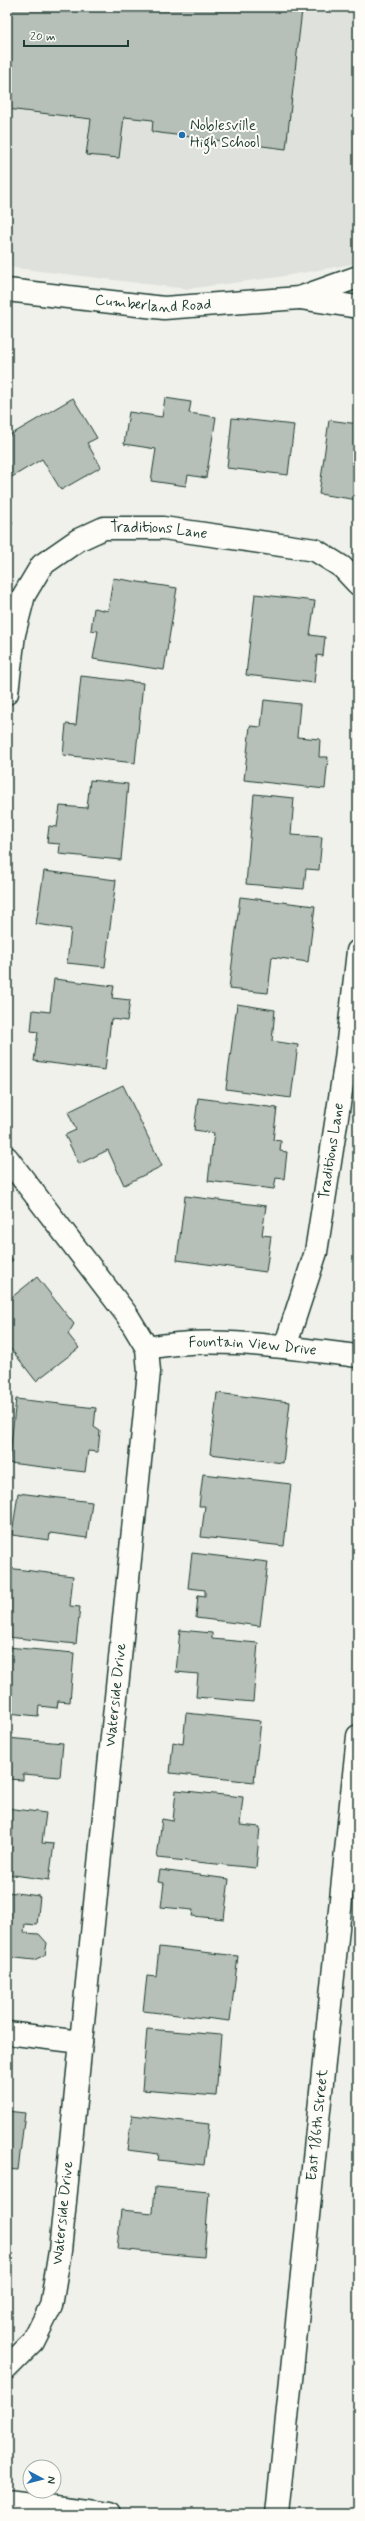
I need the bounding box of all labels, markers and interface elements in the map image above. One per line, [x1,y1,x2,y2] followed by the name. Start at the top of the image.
[24,22,128,48] scale bar
[30,29,56,45] text: 20 m
[190,116,260,154] place label: Noblesville High School
[177,130,187,140] marker: Noblesville High School
[94,290,212,318] street label: Cumberland Road
[110,518,209,544] street label: Traditions Lane
[314,1101,349,1201] street label: Traditions Lane
[188,1332,318,1361] street label: Fountain View Drive
[101,1642,131,1748] street label: Waterside Drive
[302,2068,333,2182] street label: East 186th Street
[48,2160,78,2266] street label: Waterside Drive
[22,2459,62,2499] north arrow
[44,2476,58,2485] text: N

